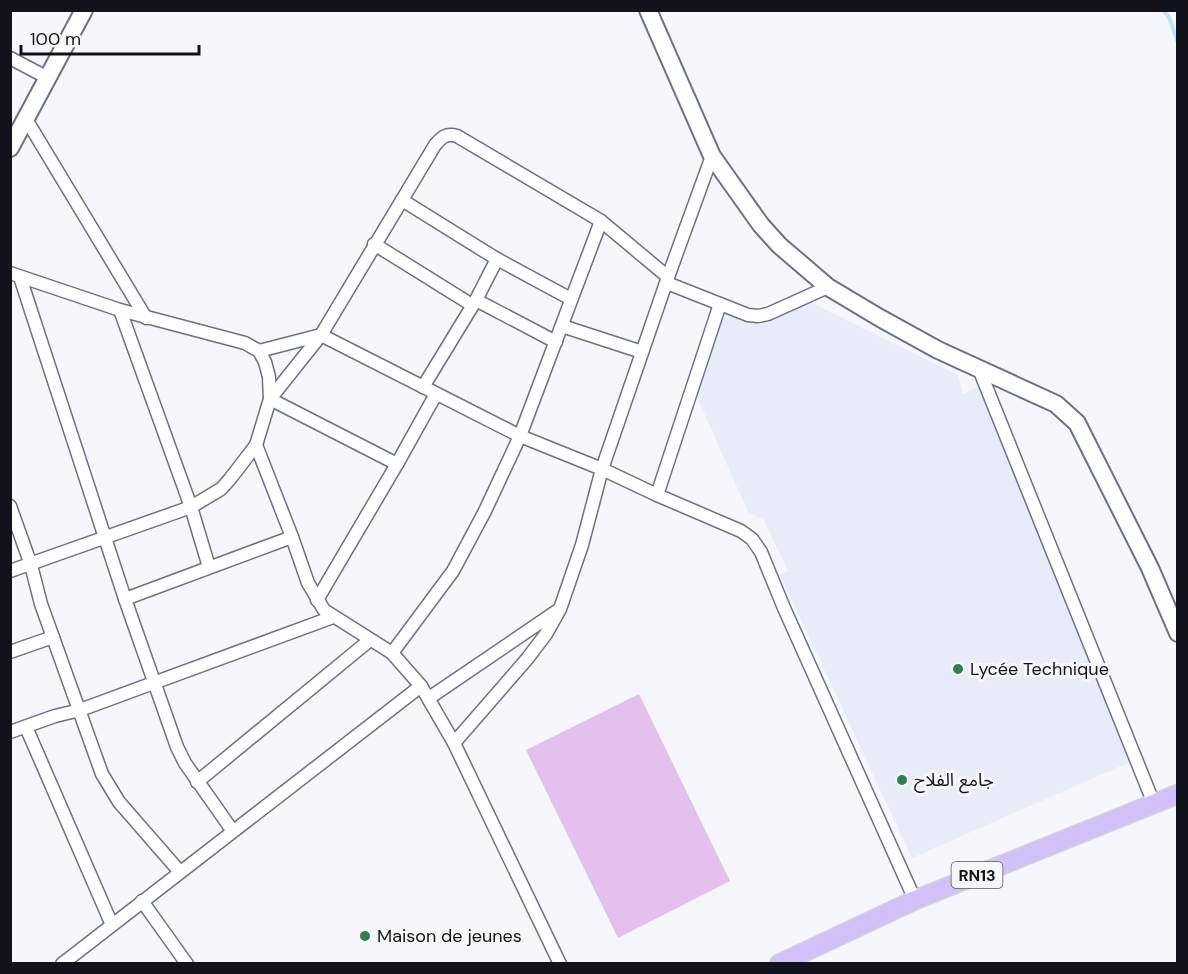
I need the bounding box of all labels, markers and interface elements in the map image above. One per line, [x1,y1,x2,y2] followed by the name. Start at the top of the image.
[21,18,200,56] scale bar
[30,27,81,51] text: 100 m
[970,657,1109,681] place label: Lycée Technique
[951,662,965,676] marker: Lycée Technique
[914,768,994,794] place label: جامع الفلاح
[895,773,909,787] marker: جامع الفلاح
[952,862,1002,888] road number: RN13
[377,924,522,948] place label: Maison de jeunes
[358,929,372,943] marker: Maison de jeunes

